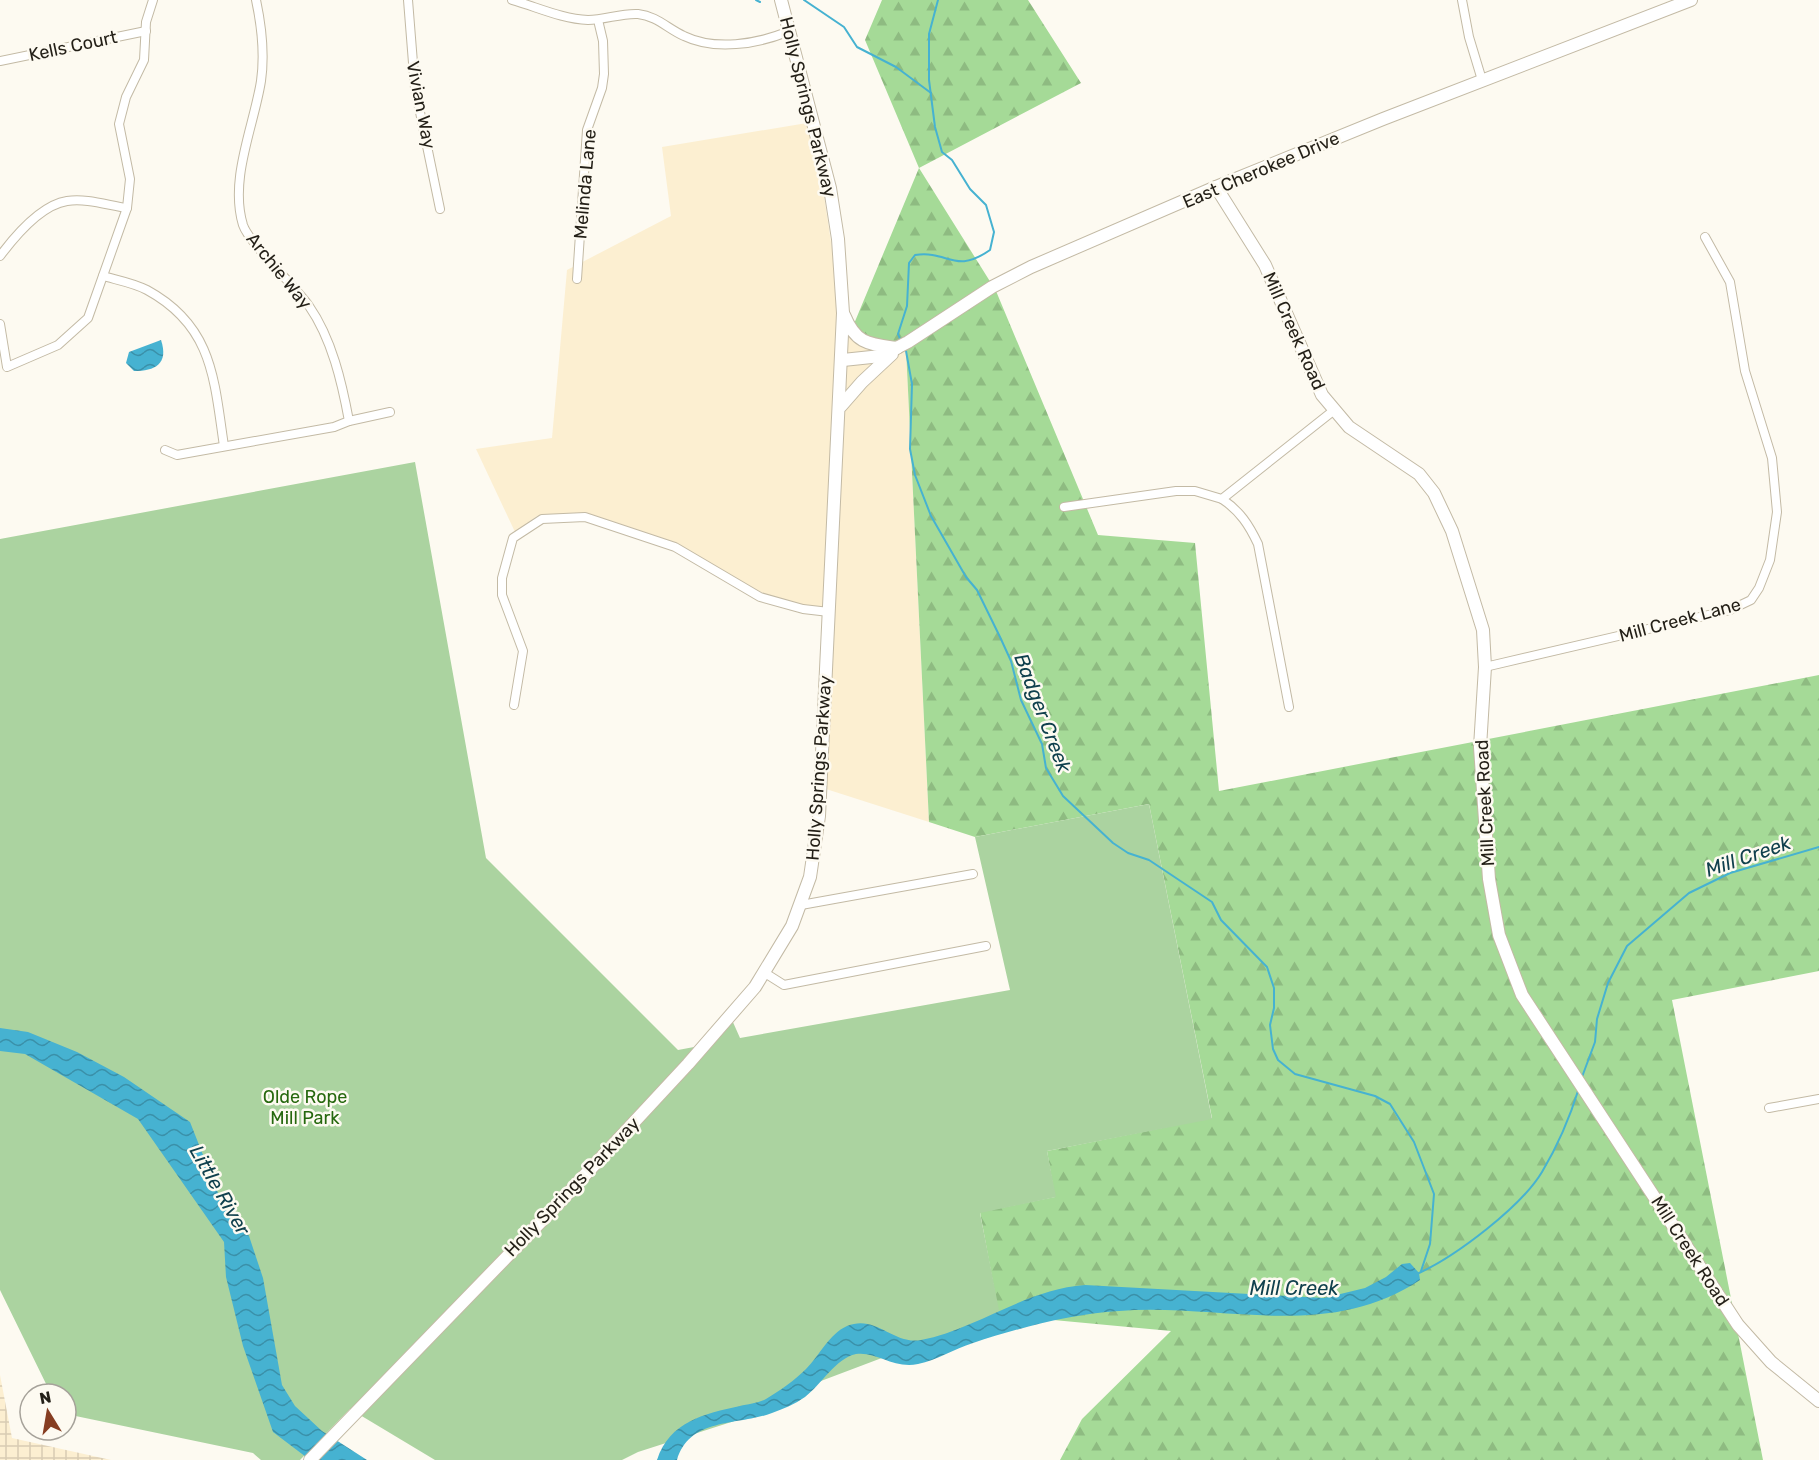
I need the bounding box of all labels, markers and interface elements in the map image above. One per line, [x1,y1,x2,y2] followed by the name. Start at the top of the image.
[775,14,841,200] street label: Holly Springs Parkway
[27,26,119,66] street label: Kells Court
[402,59,440,151] street label: Vivian Way
[1179,127,1343,213] street label: East Cherokee Drive
[569,128,601,240] street label: Melinda Lane
[242,228,316,314] street label: Archie Way
[1258,269,1330,393] street label: Mill Creek Road
[1617,593,1743,647] street label: Mill Creek Lane
[1009,650,1077,777] water label: Badger Creek
[802,675,836,861] street label: Holly Springs Parkway
[1471,739,1499,867] street label: Mill Creek Road
[1702,830,1795,882] water label: Mill Creek
[263,1086,347,1129] park label: Olde Rope Mill Park
[500,1113,644,1261] street label: Holly Springs Parkway
[185,1141,256,1240] water label: Little River
[1646,1192,1734,1310] street label: Mill Creek Road
[1250,1276,1339,1300] water label: Mill Creek
[18,1382,78,1442] north arrow
[38,1387,53,1408] text: N

